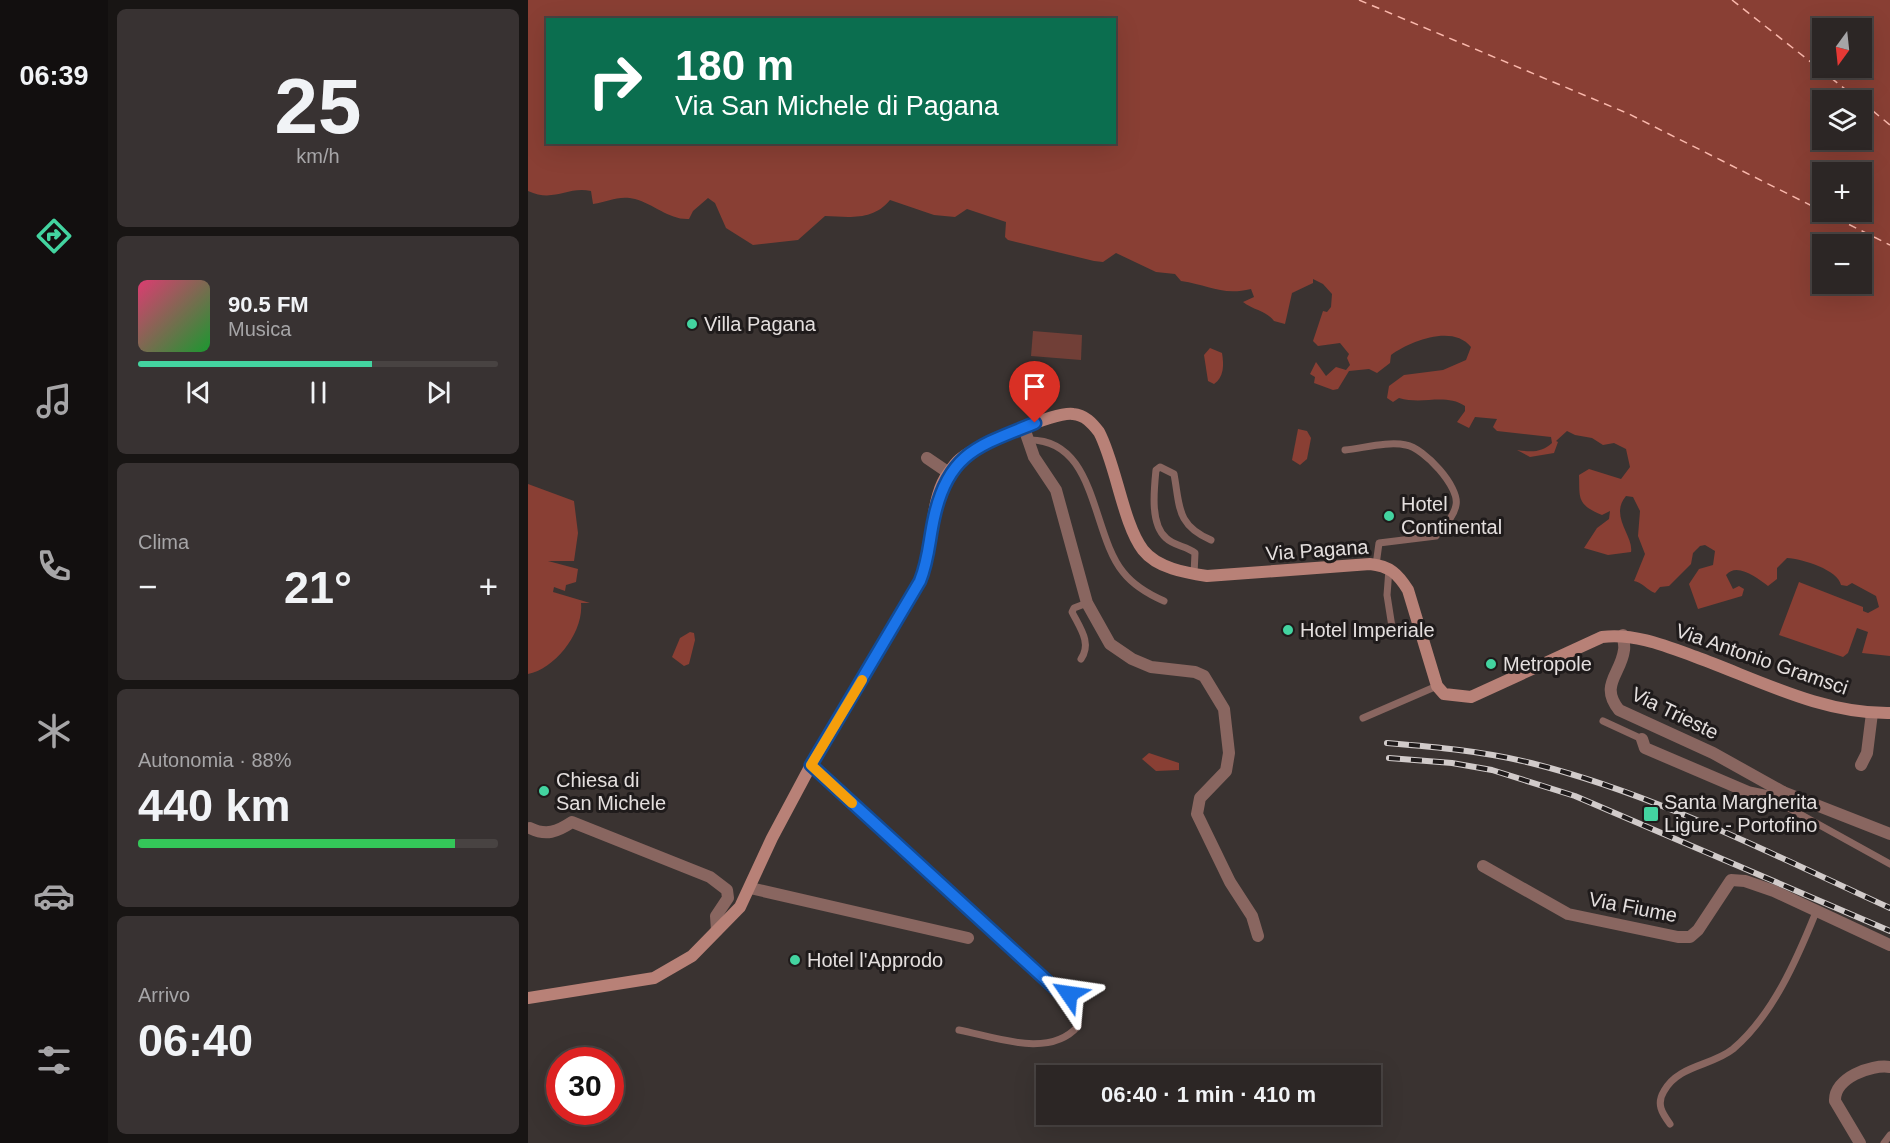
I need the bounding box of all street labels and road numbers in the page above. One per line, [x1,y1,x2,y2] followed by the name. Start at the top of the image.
[1265,535,1370,565] street label: Via Pagana
[1673,619,1851,699] street label: Via Antonio Gramsci
[1628,682,1722,744] street label: Via Trieste
[1587,888,1679,926] street label: Via Fiume

